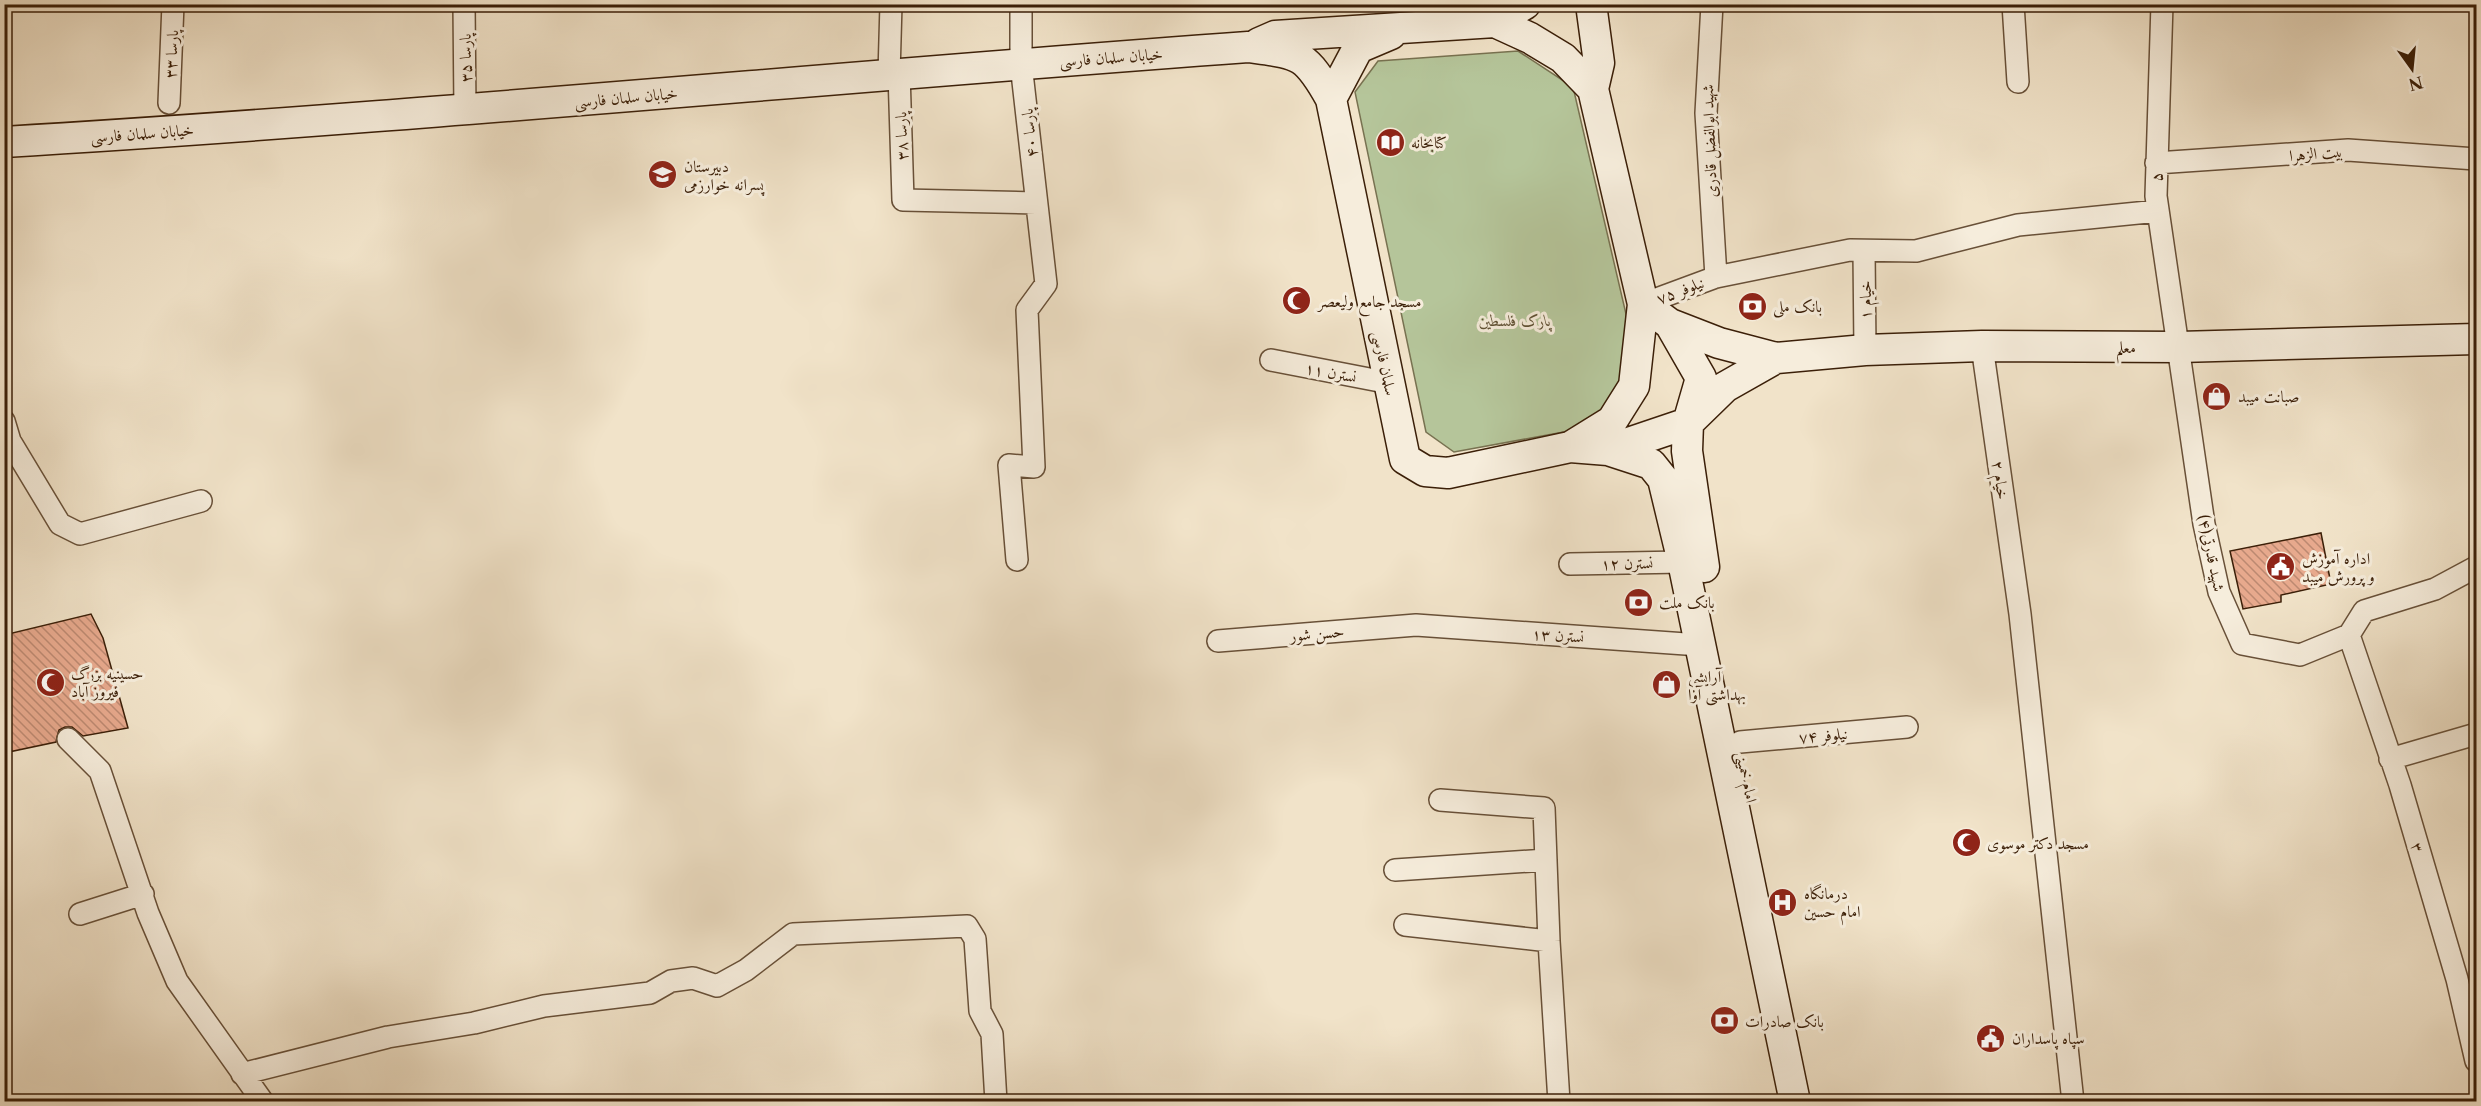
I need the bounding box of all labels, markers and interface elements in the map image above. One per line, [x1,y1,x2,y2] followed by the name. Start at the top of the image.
[160,28,184,79] street label: پارسا ۳۳
[455,32,477,83] street label: پارسا ۳۵
[2382,39,2442,99] north arrow
[1059,43,1164,73] street label: خیابان سلمان فارسی
[2406,72,2425,95] text: N
[573,83,679,113] street label: خیابان سلمان فارسی
[1697,84,1723,198] street label: شهید ابوالفضل قادری
[1016,107,1043,158] street label: پارسا ۴۰
[890,110,914,161] street label: پارسا ۳۸
[90,119,195,149] street label: خیابان سلمان فارسی
[1374,126,1406,158] library icon: کتابخانه
[1411,132,1447,153] place label: کتابخانه
[2288,141,2344,166] street label: بیت الزهرا
[684,156,765,197] place label: دبیرستان پسرانه خوارزمی
[647,159,679,191] school or university icon: دبیرستان پسرانه خوارزمی
[2146,172,2166,182] street label: ۵
[1653,272,1707,309] street label: نیلوفر ۷۵
[1855,281,1880,319] street label: خیام ۱
[1281,285,1313,317] mosque icon: مسجد جامع ولیعصر
[1736,290,1768,322] bank icon: بانک ملی
[1316,291,1421,317] place label: مسجد جامع ولیعصر
[1773,296,1822,318] place label: بانک ملی
[1479,310,1553,332] park label: پارک فلسطین
[1366,329,1402,398] street label: سلمان فارسی
[2116,337,2136,364] street label: معلم
[1303,357,1359,387] street label: نسترن ۱۱
[2201,380,2233,412] shop icon: صبانت میبد
[2238,386,2299,406] place label: صبانت میبد
[1983,459,2014,501] street label: خیام ۲
[2193,513,2230,593] street label: شهید قدرتی(۴)
[2302,548,2375,587] place label: اداره آموزش و پرورش میبد
[2265,551,2297,583] public building icon: اداره آموزش و پرورش میبد
[1601,553,1653,573] street label: نسترن ۱۲
[1622,586,1654,618] bank icon: بانک ملت
[1659,592,1715,612] place label: بانک ملت
[1287,621,1345,648] street label: حسن شور
[1531,623,1585,647] street label: نسترن ۱۳
[71,663,144,701] place label: حسینیه بزرگ فیروز آباد
[34,666,66,698] mosque icon: حسینیه بزرگ فیروز آباد
[1688,666,1746,706] place label: آرایشی بهداشتی آوا
[1651,669,1683,701] shop icon: آرایشی بهداشتی آوا
[1797,723,1849,748] street label: نیلوفر ۷۴
[1727,749,1762,806] street label: امام خمینی
[1950,827,1982,859] mosque icon: مسجد دکتر موسوی
[1987,833,2089,854] place label: مسجد دکتر موسوی
[2407,840,2429,854] street label: ۳
[1804,883,1861,926] place label: درمانگاه امام حسین
[1767,886,1799,918] hospital icon: درمانگاه امام حسین
[1708,1005,1740,1037] bank icon: بانک صادرات
[1745,1011,1824,1031] place label: بانک صادرات
[1975,1022,2007,1054] public building icon: سپاه پاسداران
[2012,1028,2085,1050] place label: سپاه پاسداران

